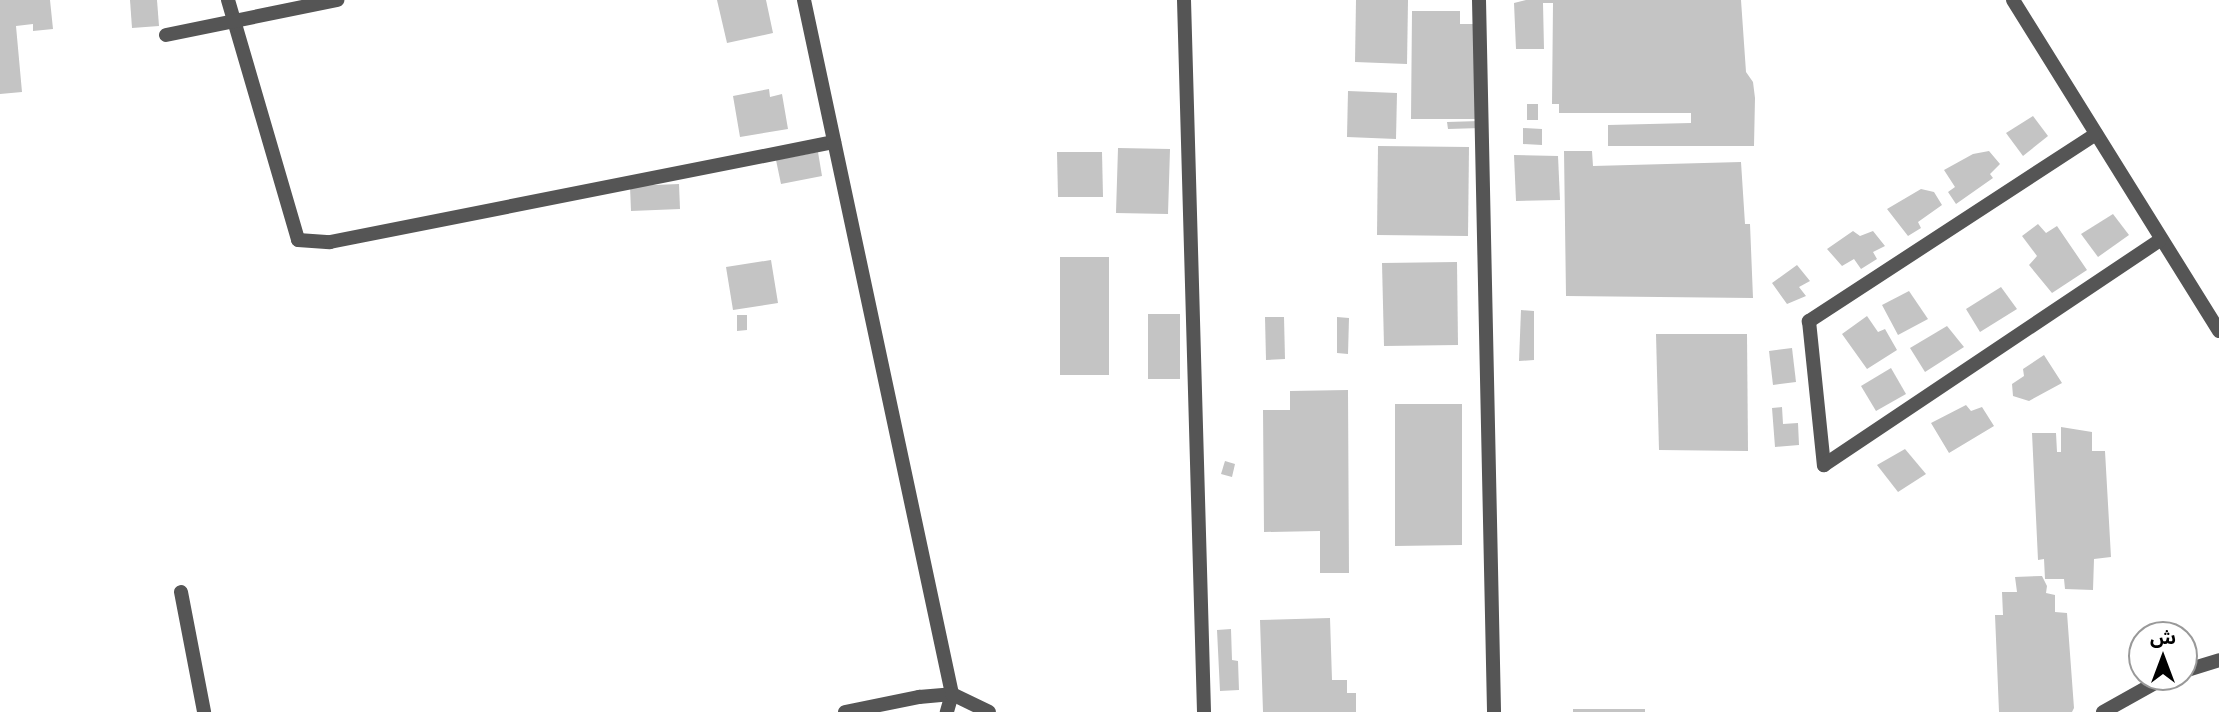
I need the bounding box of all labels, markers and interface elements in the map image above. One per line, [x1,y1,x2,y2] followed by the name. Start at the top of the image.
[2128,621,2198,691] north arrow
[2150,626,2176,648] text: ش

